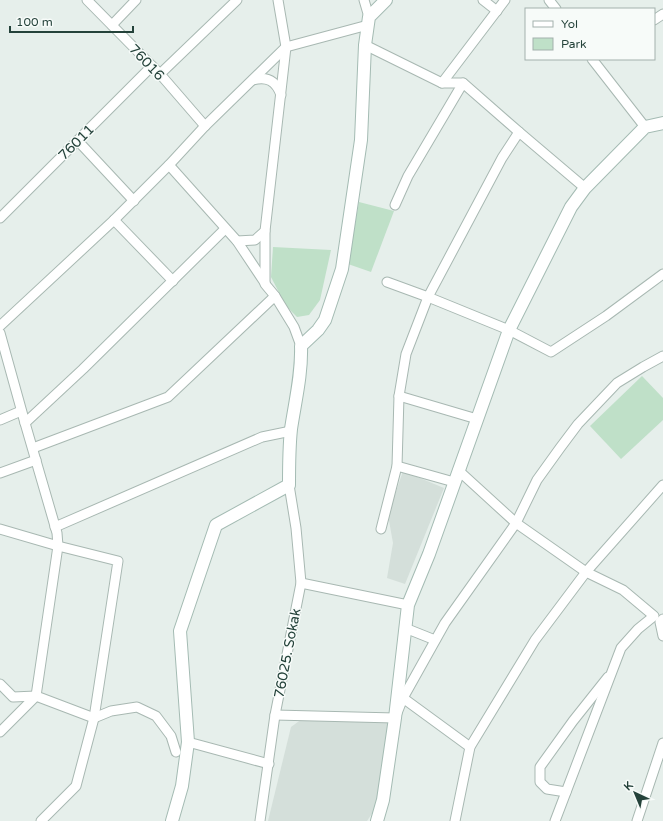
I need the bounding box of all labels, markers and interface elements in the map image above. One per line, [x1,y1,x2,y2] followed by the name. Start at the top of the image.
[10,8,133,34] scale bar
[525,8,655,60] legend
[16,15,53,29] text: 100 m
[561,17,578,31] text: Yol
[561,37,587,51] text: Park
[125,41,168,84] street label: 76016
[55,121,98,164] street label: 76011
[270,606,305,699] street label: 76025. Sokak
[615,773,655,813] north arrow
[621,778,636,793] text: K

